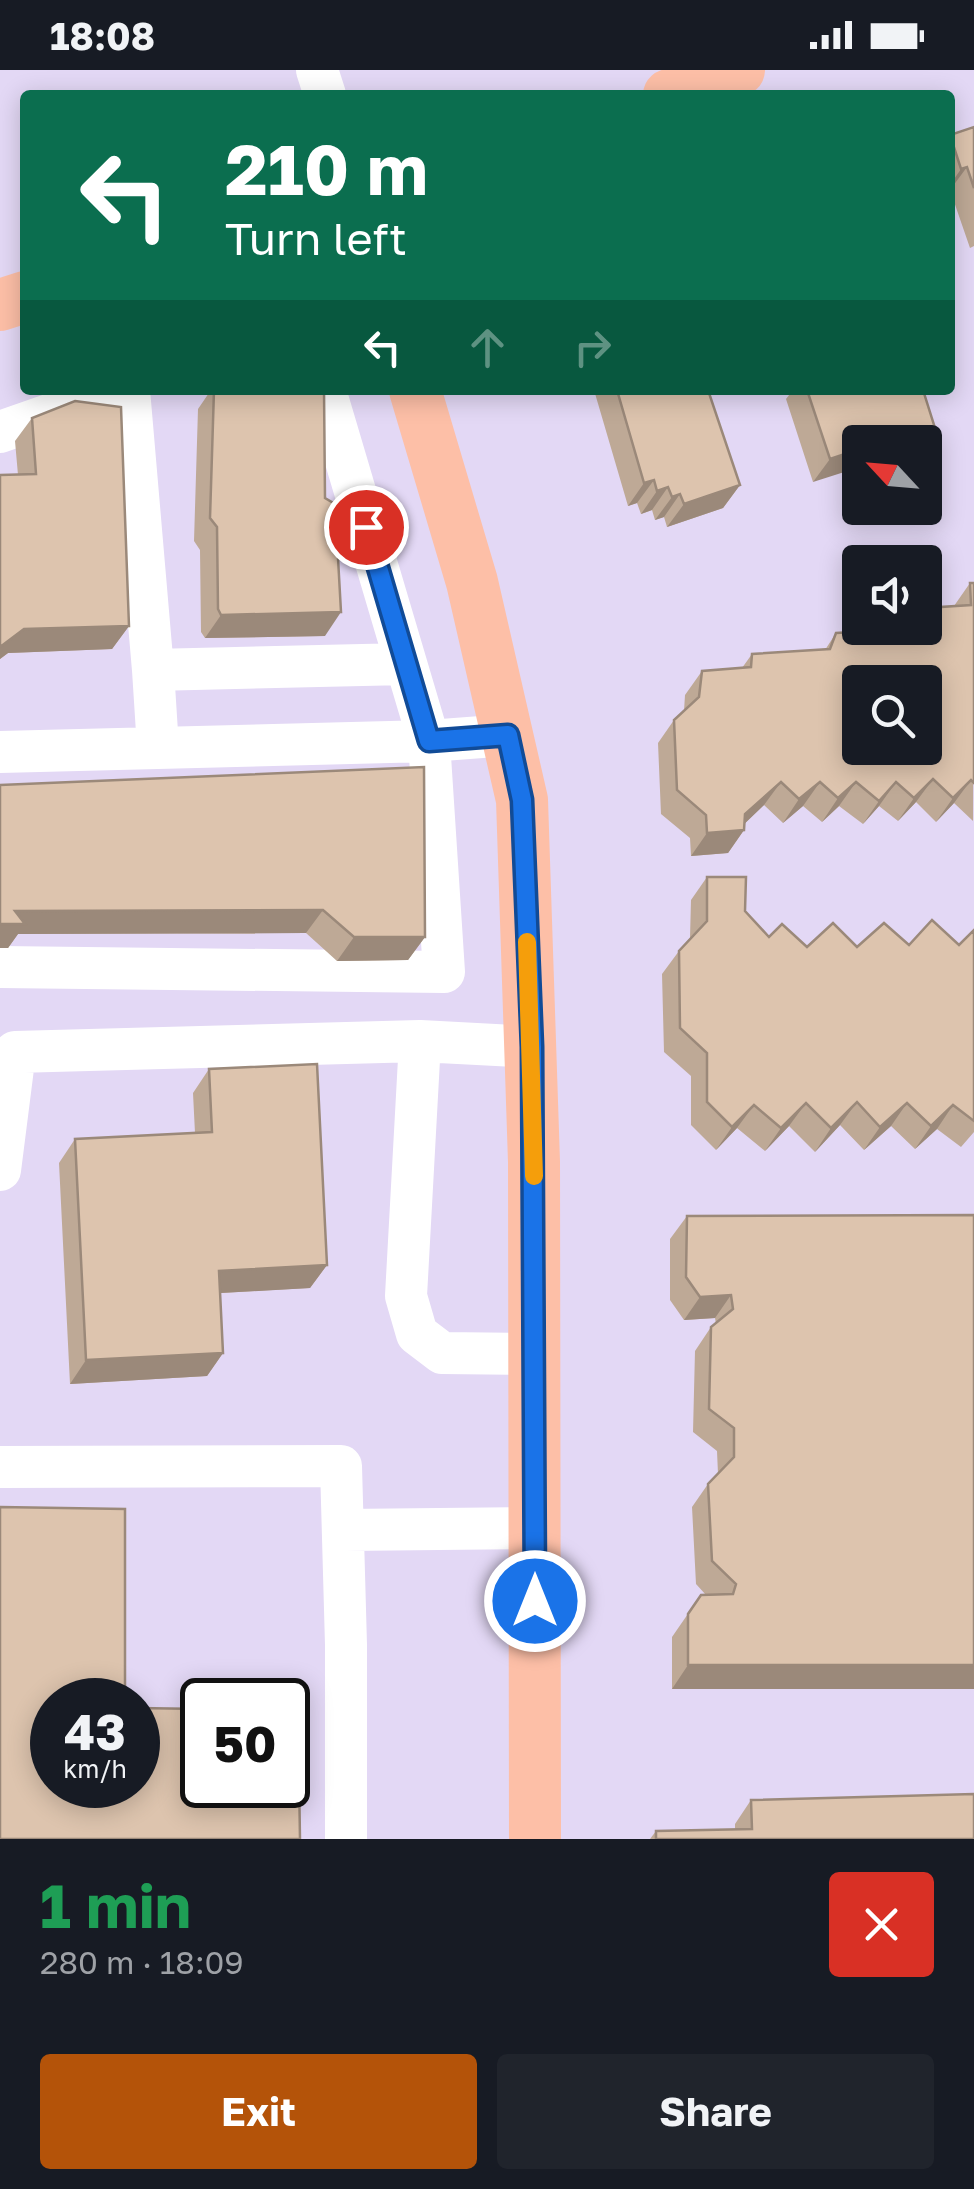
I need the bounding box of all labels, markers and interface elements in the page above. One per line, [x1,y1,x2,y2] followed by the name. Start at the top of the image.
[50,13,155,58] text: 18:08
[225,126,428,210] text: 210 m
[60,130,190,260] icon: left
[225,211,407,265] text: Turn left
[355,320,410,375] icon: left
[460,320,515,375] icon: ahead
[565,320,620,375] icon: right
[842,425,942,525] north arrow
[842,425,942,765] map controls
[324,485,409,570] pin
[339,500,394,555] icon: arrive
[842,545,942,645] button: sound
[842,665,942,765] button: search
[483,1549,587,1653] position arrow
[180,1678,310,1808] speed limit sign: 50
[64,1701,126,1761] text: 43
[63,1753,127,1784] text: km/h
[40,1869,191,1941] text: 1 min
[829,1872,934,1977] button: close
[40,1943,244,1981] text: 280 m · 18:09
[40,2054,477,2169] button: Exit
[497,2054,934,2169] button: Share

